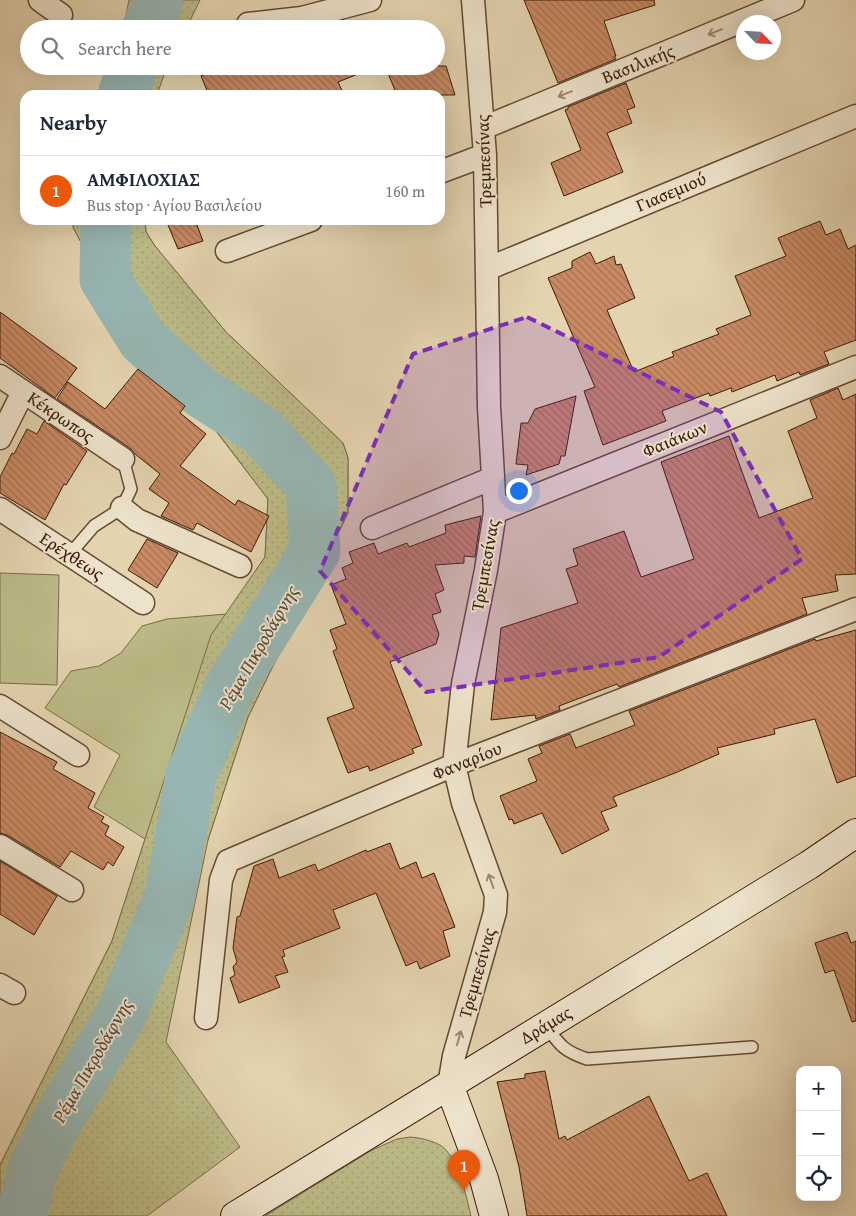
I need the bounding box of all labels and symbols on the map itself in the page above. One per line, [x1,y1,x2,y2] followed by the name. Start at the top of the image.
[736,15,781,60] north arrow
[708,28,723,37] one-way arrow
[598,37,678,90] street label: Βασιλικής
[558,90,573,99] one-way arrow
[468,114,499,208] street label: Τρεμπεσίνας
[631,165,710,218] street label: Γιασεμιού
[22,384,101,449] street label: Κέκρωπος
[638,413,712,464] street label: Φαιάκων
[506,478,532,504] your location
[463,516,506,613] street label: Τρεμπεσίνας
[35,525,110,587] street label: Ερέχθεως
[210,579,305,715] water label: Ρέμα Πικροδάφνης
[428,734,506,787] street label: Φαναρίου
[486,874,495,889] one-way arrow
[451,924,502,1021] street label: Τρεμπεσίνας
[44,992,139,1128] water label: Ρέμα Πικροδάφνης
[515,998,577,1051] street label: Δράμας
[454,1030,464,1046] one-way arrow
[448,1150,480,1191] pin: 1

